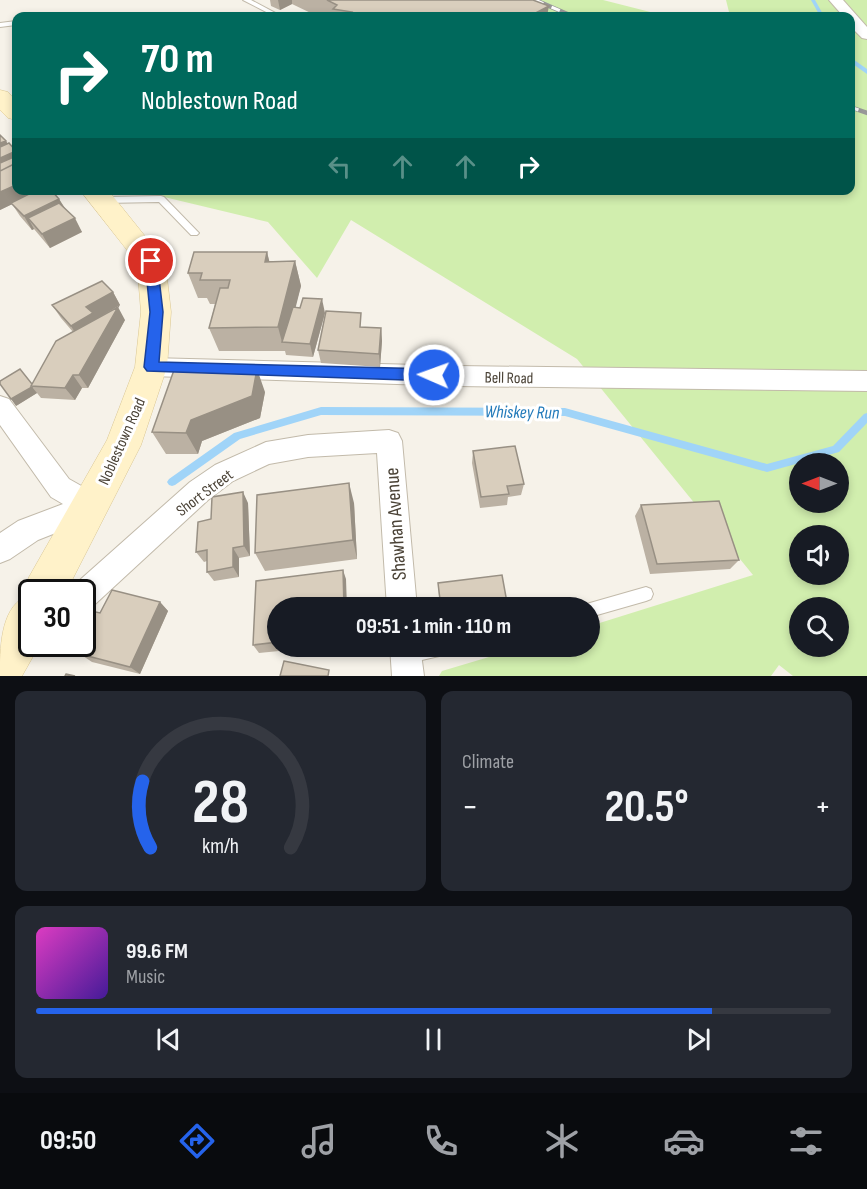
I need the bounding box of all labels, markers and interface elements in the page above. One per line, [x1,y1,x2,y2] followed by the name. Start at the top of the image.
[141,34,214,85] text: 70 m
[42,36,120,114] icon: right
[141,85,298,117] text: Noblestown Road
[323,150,356,183] icon: left
[386,150,419,183] icon: ahead
[449,150,482,183] icon: ahead
[512,150,545,183] icon: right
[125,235,176,286] pin
[134,244,167,277] icon: arrive
[402,343,466,407] position arrow
[484,369,533,388] street label: Bell Road
[95,395,150,488] street label: Noblestown Road
[485,401,560,424] water label: Whiskey Run
[789,453,849,513] north arrow
[789,453,849,657] map controls
[173,466,237,521] street label: Short Street
[380,467,412,581] street label: Shawhan Avenue
[789,525,849,585] button: sound
[18,579,96,657] speed limit sign: 30
[789,597,849,657] button: search
[356,613,511,640] text: 09:51 · 1 min · 110 m
[462,750,514,774] text: Climate
[192,766,249,841] text: 28
[604,780,689,835] text: 20.5°
[462,787,478,827] text: −
[815,787,831,827] text: +
[202,834,239,859] text: km/h
[126,938,188,965] text: 99.6 FM
[126,965,165,989] text: Music
[152,1023,185,1056] icon: previous
[417,1023,450,1056] icon: pause
[682,1023,715,1056] icon: next
[176,1120,218,1162] icon: directions
[298,1120,340,1162] icon: music
[420,1120,462,1162] icon: phone
[541,1120,583,1162] icon: climate
[663,1120,705,1162] icon: car
[785,1120,827,1162] icon: filters
[40,1125,96,1157] text: 09:50

